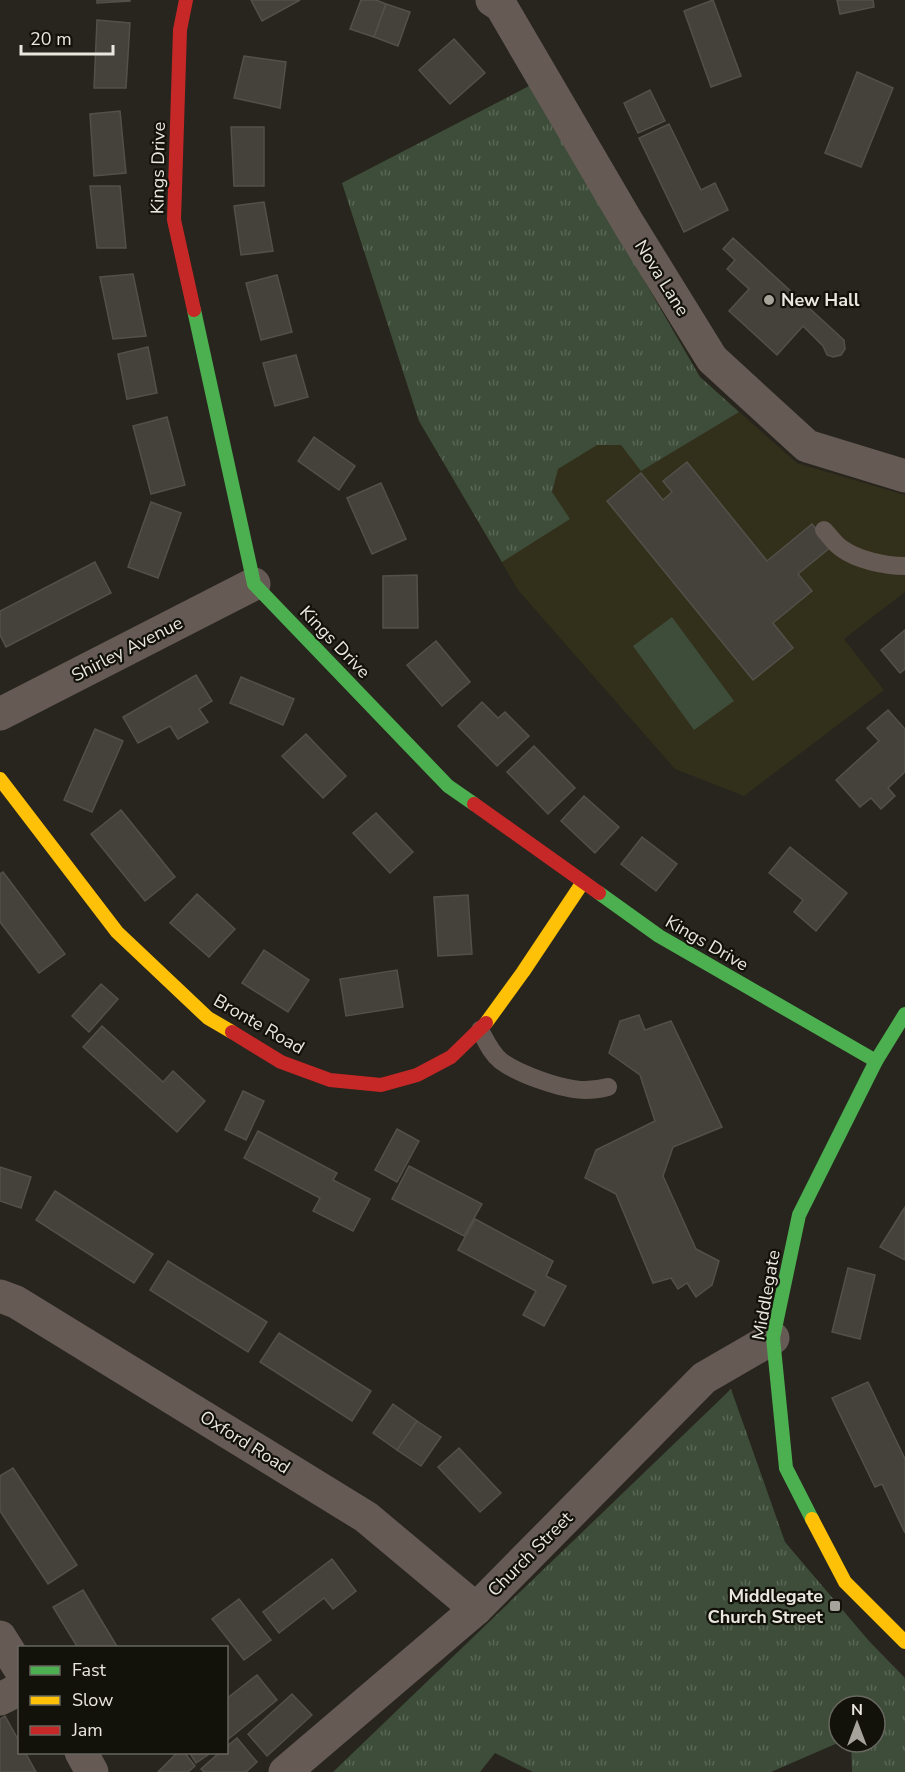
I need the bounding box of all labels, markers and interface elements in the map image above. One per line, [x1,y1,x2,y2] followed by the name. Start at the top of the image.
[21,18,112,56] scale bar
[30,27,72,51] text: 20 m
[145,122,171,214] street label: Kings Drive
[629,235,695,321] street label: Nova Lane
[781,288,860,312] place label: New Hall
[762,293,776,307] marker: New Hall
[294,601,376,683] street label: Kings Drive
[67,611,187,687] street label: Shirley Avenue
[661,910,753,976] street label: Kings Drive
[209,988,309,1060] street label: Bronte Road
[746,1248,786,1342] street label: Middlegate
[195,1405,295,1479] street label: Oxford Road
[482,1506,578,1602] street label: Church Street
[708,1584,823,1629] place label: Middlegate Church Street
[828,1599,842,1613] marker: Middlegate Church Street
[18,1646,228,1754] legend
[72,1658,107,1682] text: Fast
[72,1688,113,1712] text: Slow
[827,1694,887,1754] north arrow
[851,1699,863,1721] text: N
[71,1718,103,1742] text: Jam

